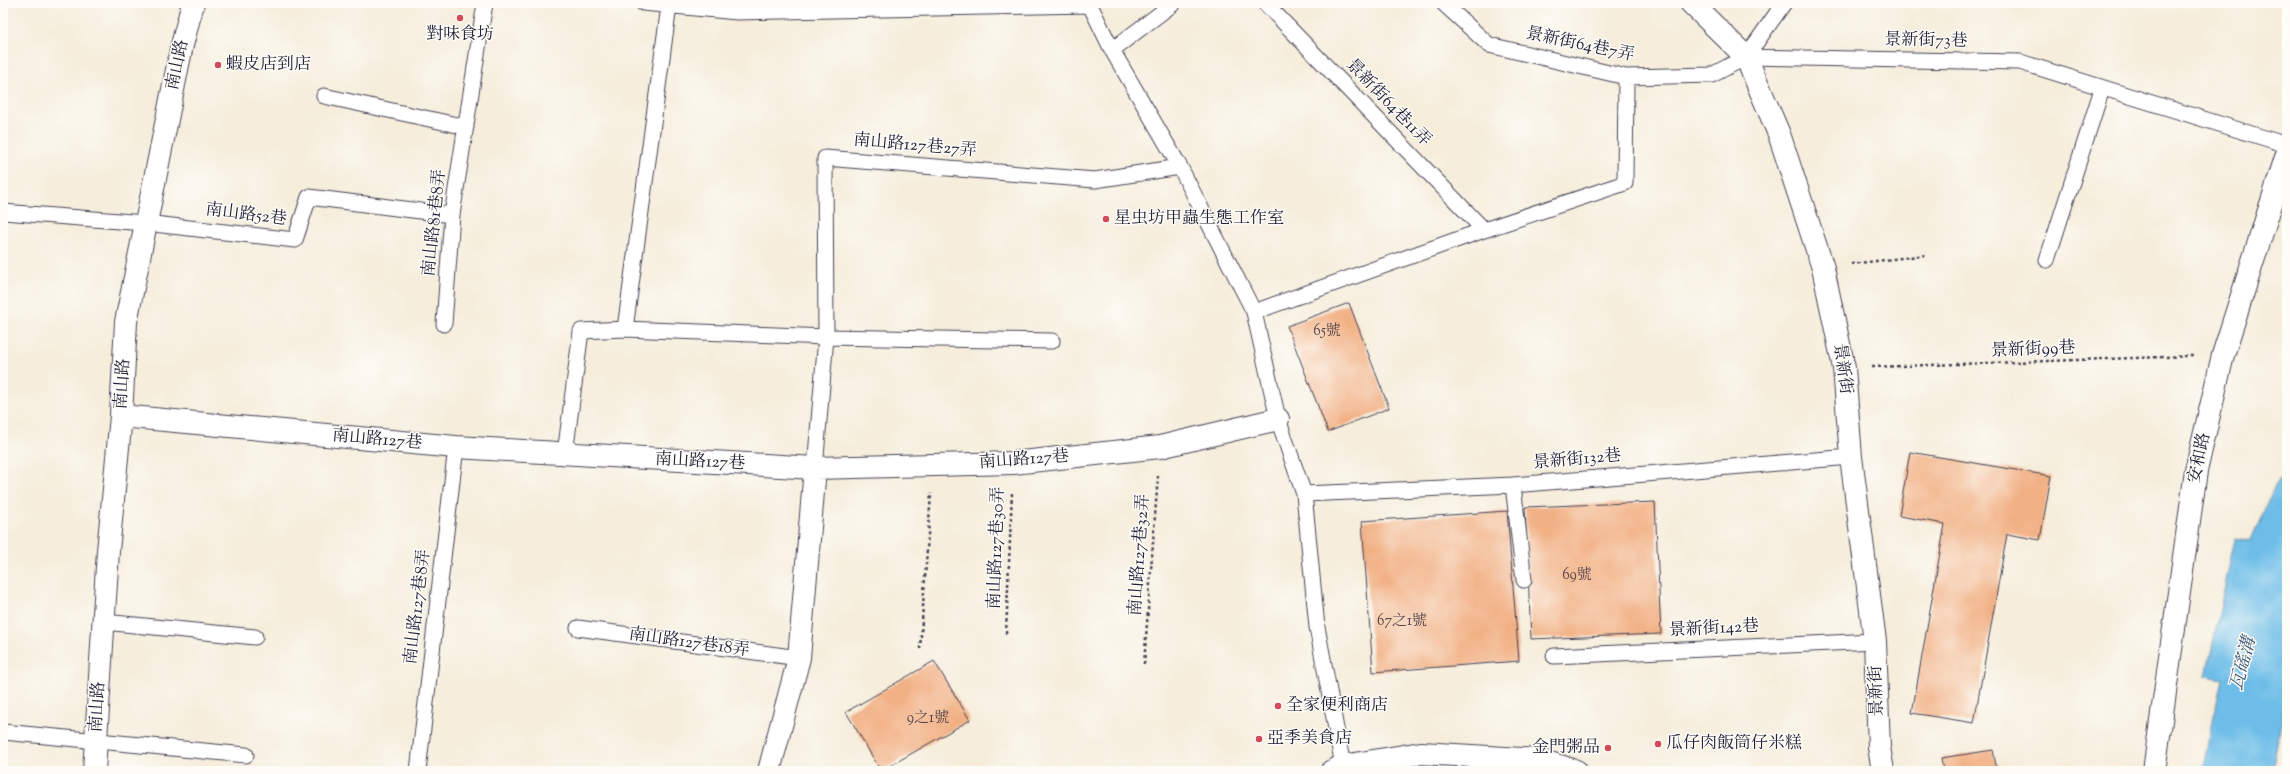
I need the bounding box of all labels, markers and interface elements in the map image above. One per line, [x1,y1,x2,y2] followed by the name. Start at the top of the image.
[455,13,465,23] marker: 對味食坊
[1524,22,1636,68] street label: 景新街64巷7弄
[426,23,494,47] place label: 對味食坊
[1884,28,1968,54] street label: 景新街73巷
[161,38,195,92] street label: 南山路
[226,53,311,77] place label: 蝦皮店到店
[1340,54,1436,152] street label: 景新街64巷11弄
[213,60,223,70] marker: 蝦皮店到店
[852,129,978,163] street label: 南山路127巷27弄
[417,168,453,278] street label: 南山路81巷8弄
[204,198,288,232] street label: 南山路52巷
[1114,207,1284,231] place label: 星虫坊甲蟲生態工作室
[1101,214,1111,224] marker: 星虫坊甲蟲生態工作室
[1313,321,1341,342] house number: 65號
[1990,337,2076,363] street label: 景新街99巷
[1827,342,1857,396] street label: 景新街
[109,358,137,410] street label: 南山路
[331,424,423,456] street label: 南山路127巷
[2183,431,2217,485] street label: 安和路
[1532,444,1622,476] street label: 景新街132巷
[978,445,1070,475] street label: 南山路127巷
[654,448,746,476] street label: 南山路127巷
[983,486,1011,610] street label: 南山路127巷30弄
[1124,493,1156,617] street label: 南山路127巷32弄
[399,548,437,666] street label: 南山路127巷8弄
[1562,565,1592,586] house number: 69號
[1377,611,1427,632] house number: 67之1號
[1668,615,1760,643] street label: 景新街142巷
[627,623,751,663] street label: 南山路127巷18弄
[2224,632,2264,693] water label: 瓦磘溝
[1864,665,1890,717] street label: 景新街
[84,681,112,733] street label: 南山路
[1286,694,1388,718] place label: 全家便利商店
[1273,701,1283,711] marker: 全家便利商店
[907,708,949,729] house number: 9之1號
[1267,727,1352,751] place label: 亞季美食店
[1666,732,1802,756] place label: 瓜仔肉飯筒仔米糕
[1254,734,1264,744] marker: 亞季美食店
[1532,736,1600,760] place label: 金門粥品
[1653,739,1663,749] marker: 瓜仔肉飯筒仔米糕
[1603,743,1613,753] marker: 金門粥品

